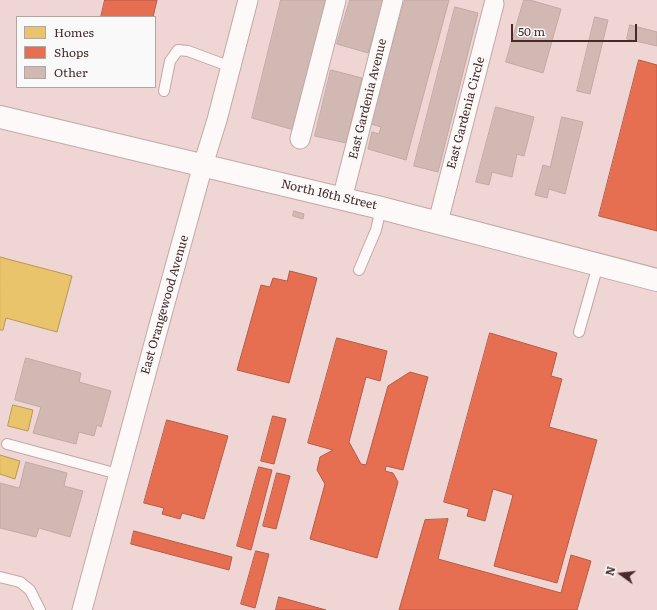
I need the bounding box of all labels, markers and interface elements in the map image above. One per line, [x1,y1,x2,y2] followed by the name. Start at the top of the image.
[16,16,156,88] legend
[513,16,639,42] scale bar
[518,22,545,40] text: 50 m
[54,23,94,41] text: Homes
[346,37,390,161] street label: East Gardenia Avenue
[54,43,89,61] text: Shops
[444,55,488,171] street label: East Gardenia Circle
[54,63,88,81] text: Other
[280,177,378,213] street label: North 16th Street
[138,234,192,376] street label: East Orangewood Avenue
[601,554,641,594] north arrow
[600,564,618,577] text: N

